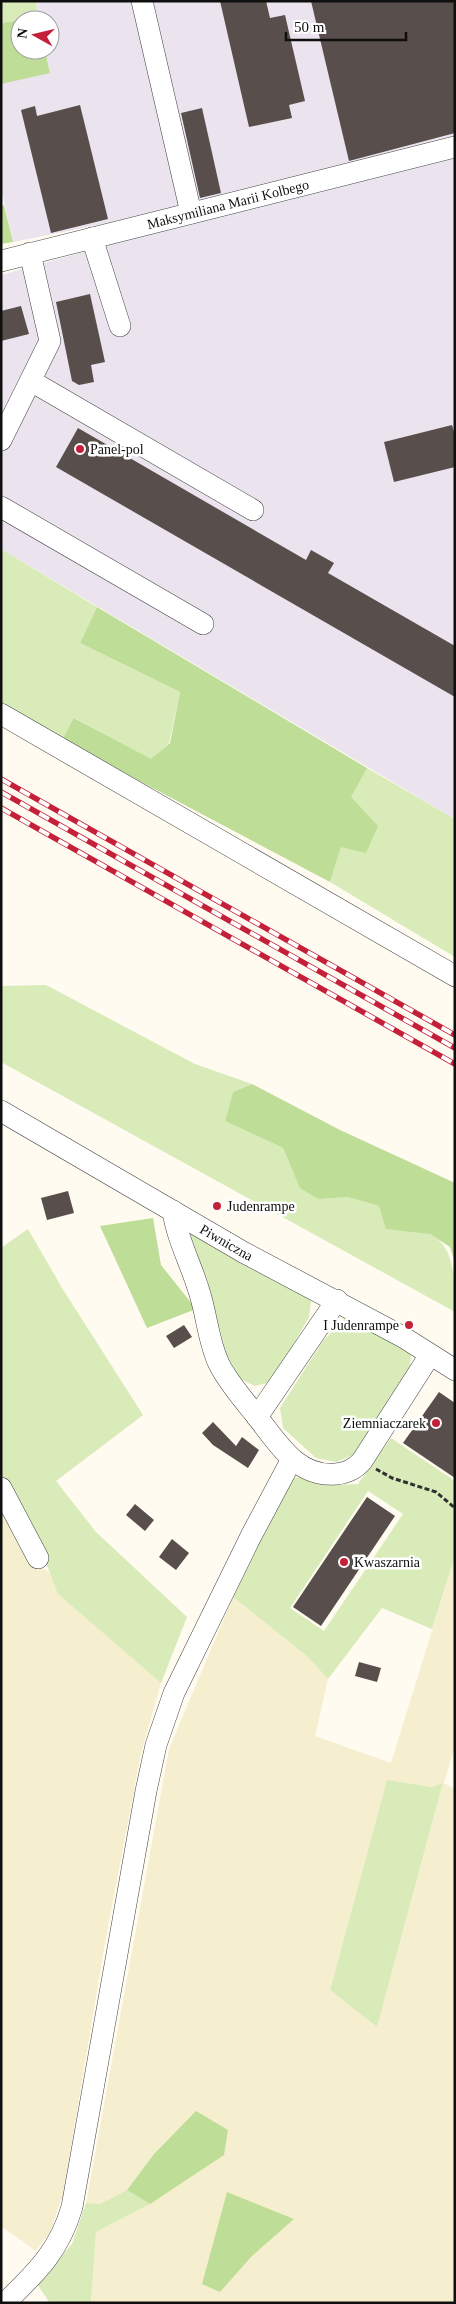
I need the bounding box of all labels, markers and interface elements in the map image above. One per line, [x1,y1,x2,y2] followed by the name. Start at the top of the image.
[10,10,60,60] north arrow
[286,10,406,42] scale bar
[294,19,325,35] text: 50 m
[14,27,31,39] text: N
[145,176,311,232] street label: Maksymiliana Marii Kolbego
[90,442,144,457] place label: Panel-pol
[74,443,86,455] marker: Panel-pol
[227,1199,295,1214] place label: Judenrampe
[211,1200,223,1212] marker: Judenrampe
[198,1221,256,1264] street label: Piwniczna
[323,1318,399,1333] place label: I Judenrampe
[403,1319,415,1331] marker: I Judenrampe
[343,1416,426,1431] place label: Ziemniaczarek
[430,1417,442,1429] marker: Ziemniaczarek
[354,1555,421,1570] place label: Kwaszarnia
[338,1556,350,1568] marker: Kwaszarnia

